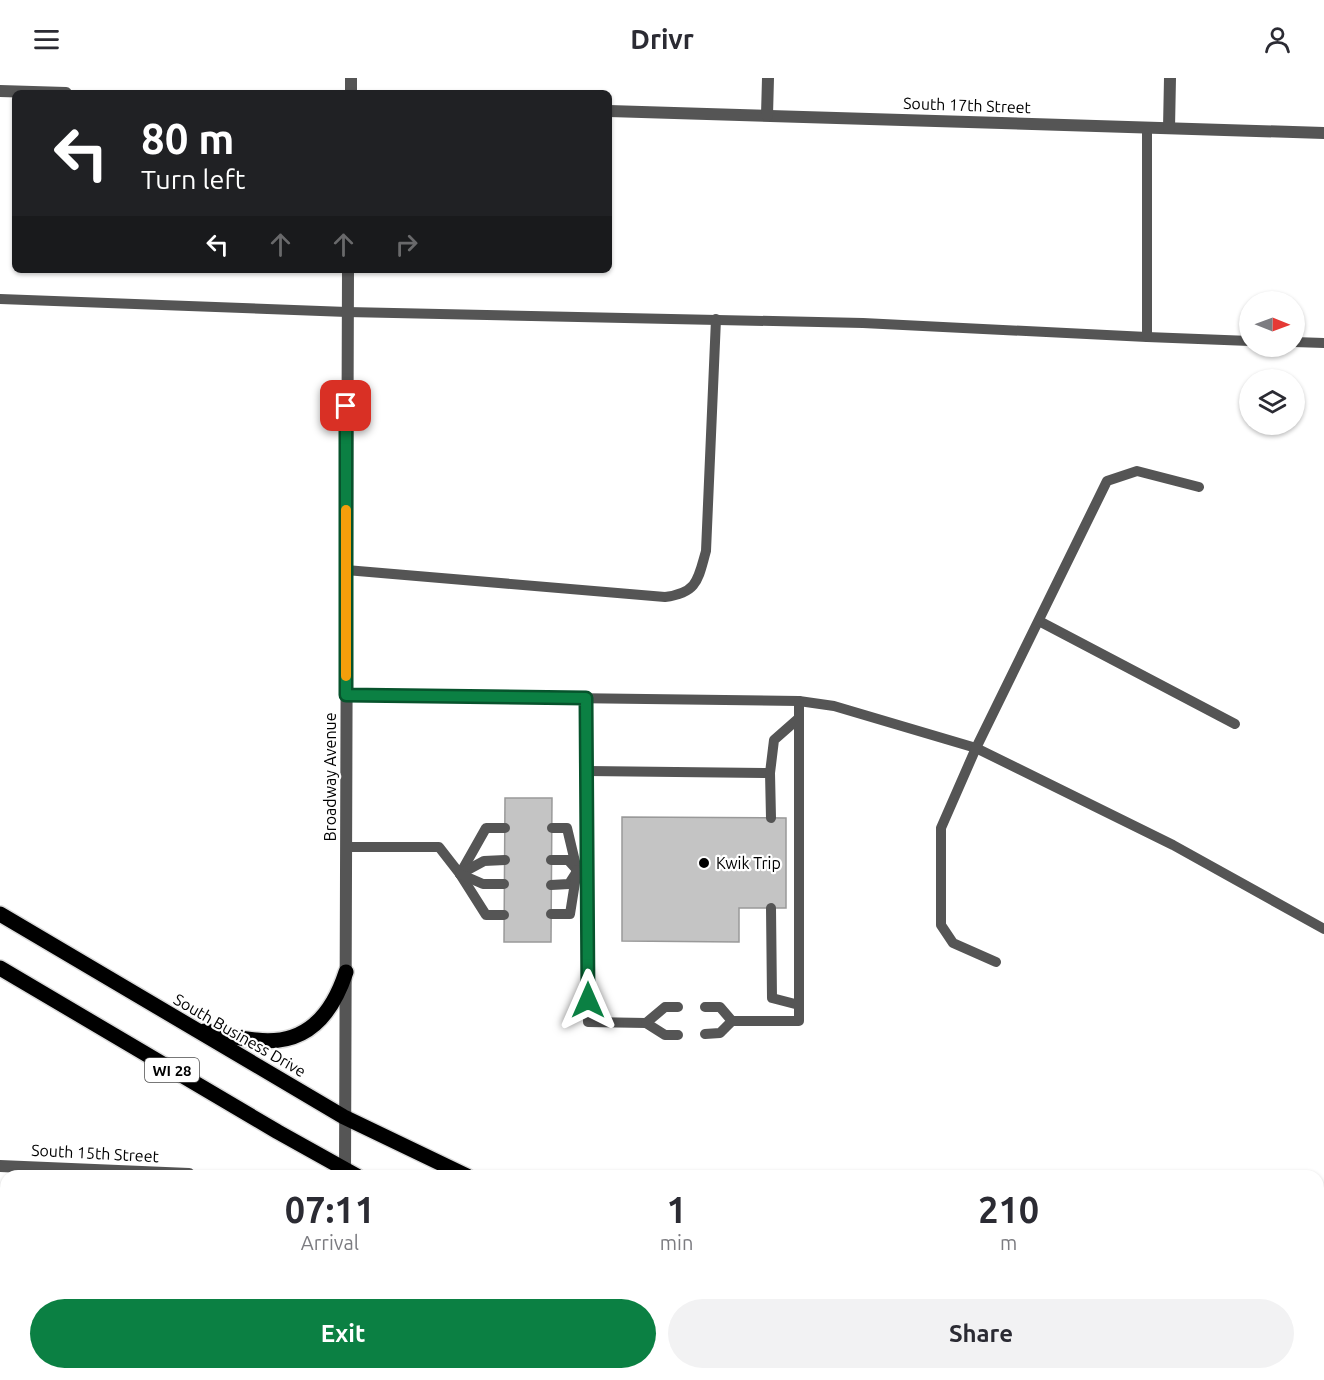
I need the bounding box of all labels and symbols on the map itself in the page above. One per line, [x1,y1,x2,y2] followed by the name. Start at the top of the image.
[903,94,1032,116] street label: South 17th Street
[1239,291,1305,357] north arrow
[320,380,371,431] pin
[321,712,339,842] street label: Broadway Avenue
[716,854,781,872] place label: Kwik Trip
[697,856,711,870] marker: Kwik Trip
[556,968,620,1032] position arrow
[171,990,309,1080] street label: South Business Drive
[145,1058,199,1082] road number: WI 28
[31,1141,160,1165] street label: South 15th Street

